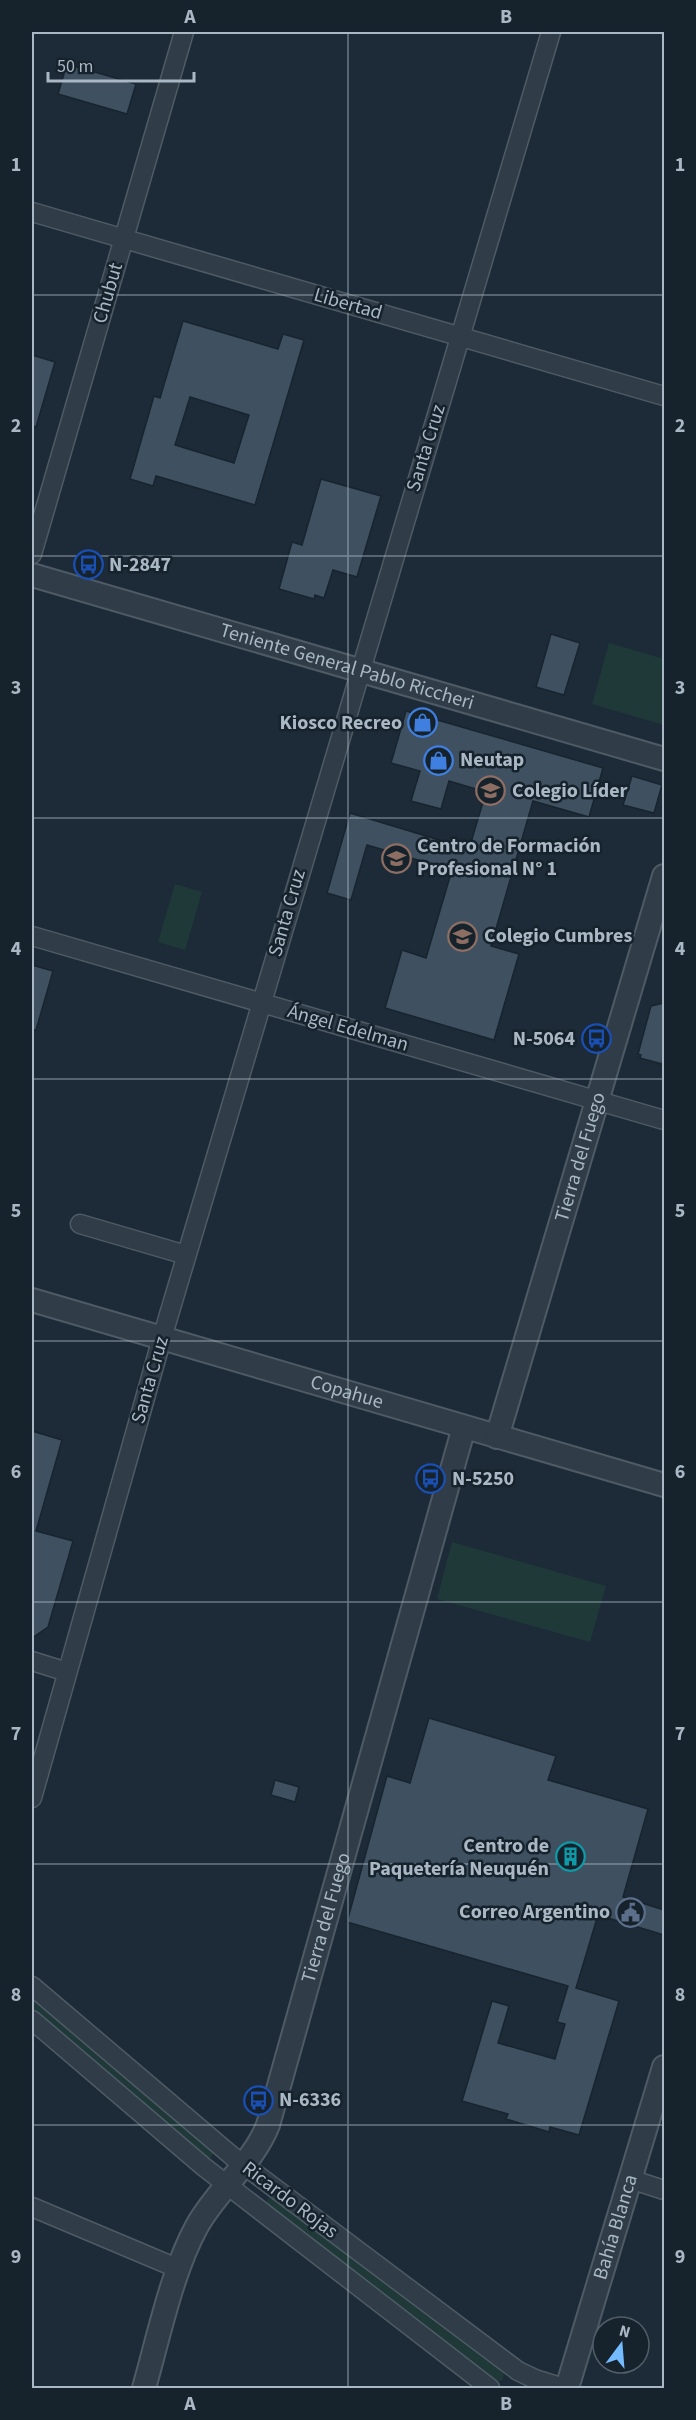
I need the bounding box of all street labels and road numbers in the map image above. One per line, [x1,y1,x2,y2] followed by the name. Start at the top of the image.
[86,259,130,327] street label: Chubut
[310,281,386,327] street label: Libertad
[399,401,453,495] street label: Santa Cruz
[216,616,477,717] street label: Teniente General Pablo Riccheri
[261,866,313,960] street label: Santa Cruz
[284,997,412,1059] street label: Ángel Edelman
[548,1089,613,1225] street label: Tierra del Fuego
[124,1333,176,1427] street label: Santa Cruz
[307,1368,387,1416] street label: Copahue
[295,1849,358,1986] street label: Tierra del Fuego
[236,2155,344,2245] street label: Ricardo Rojas
[586,2171,645,2283] street label: Bahía Blanca

